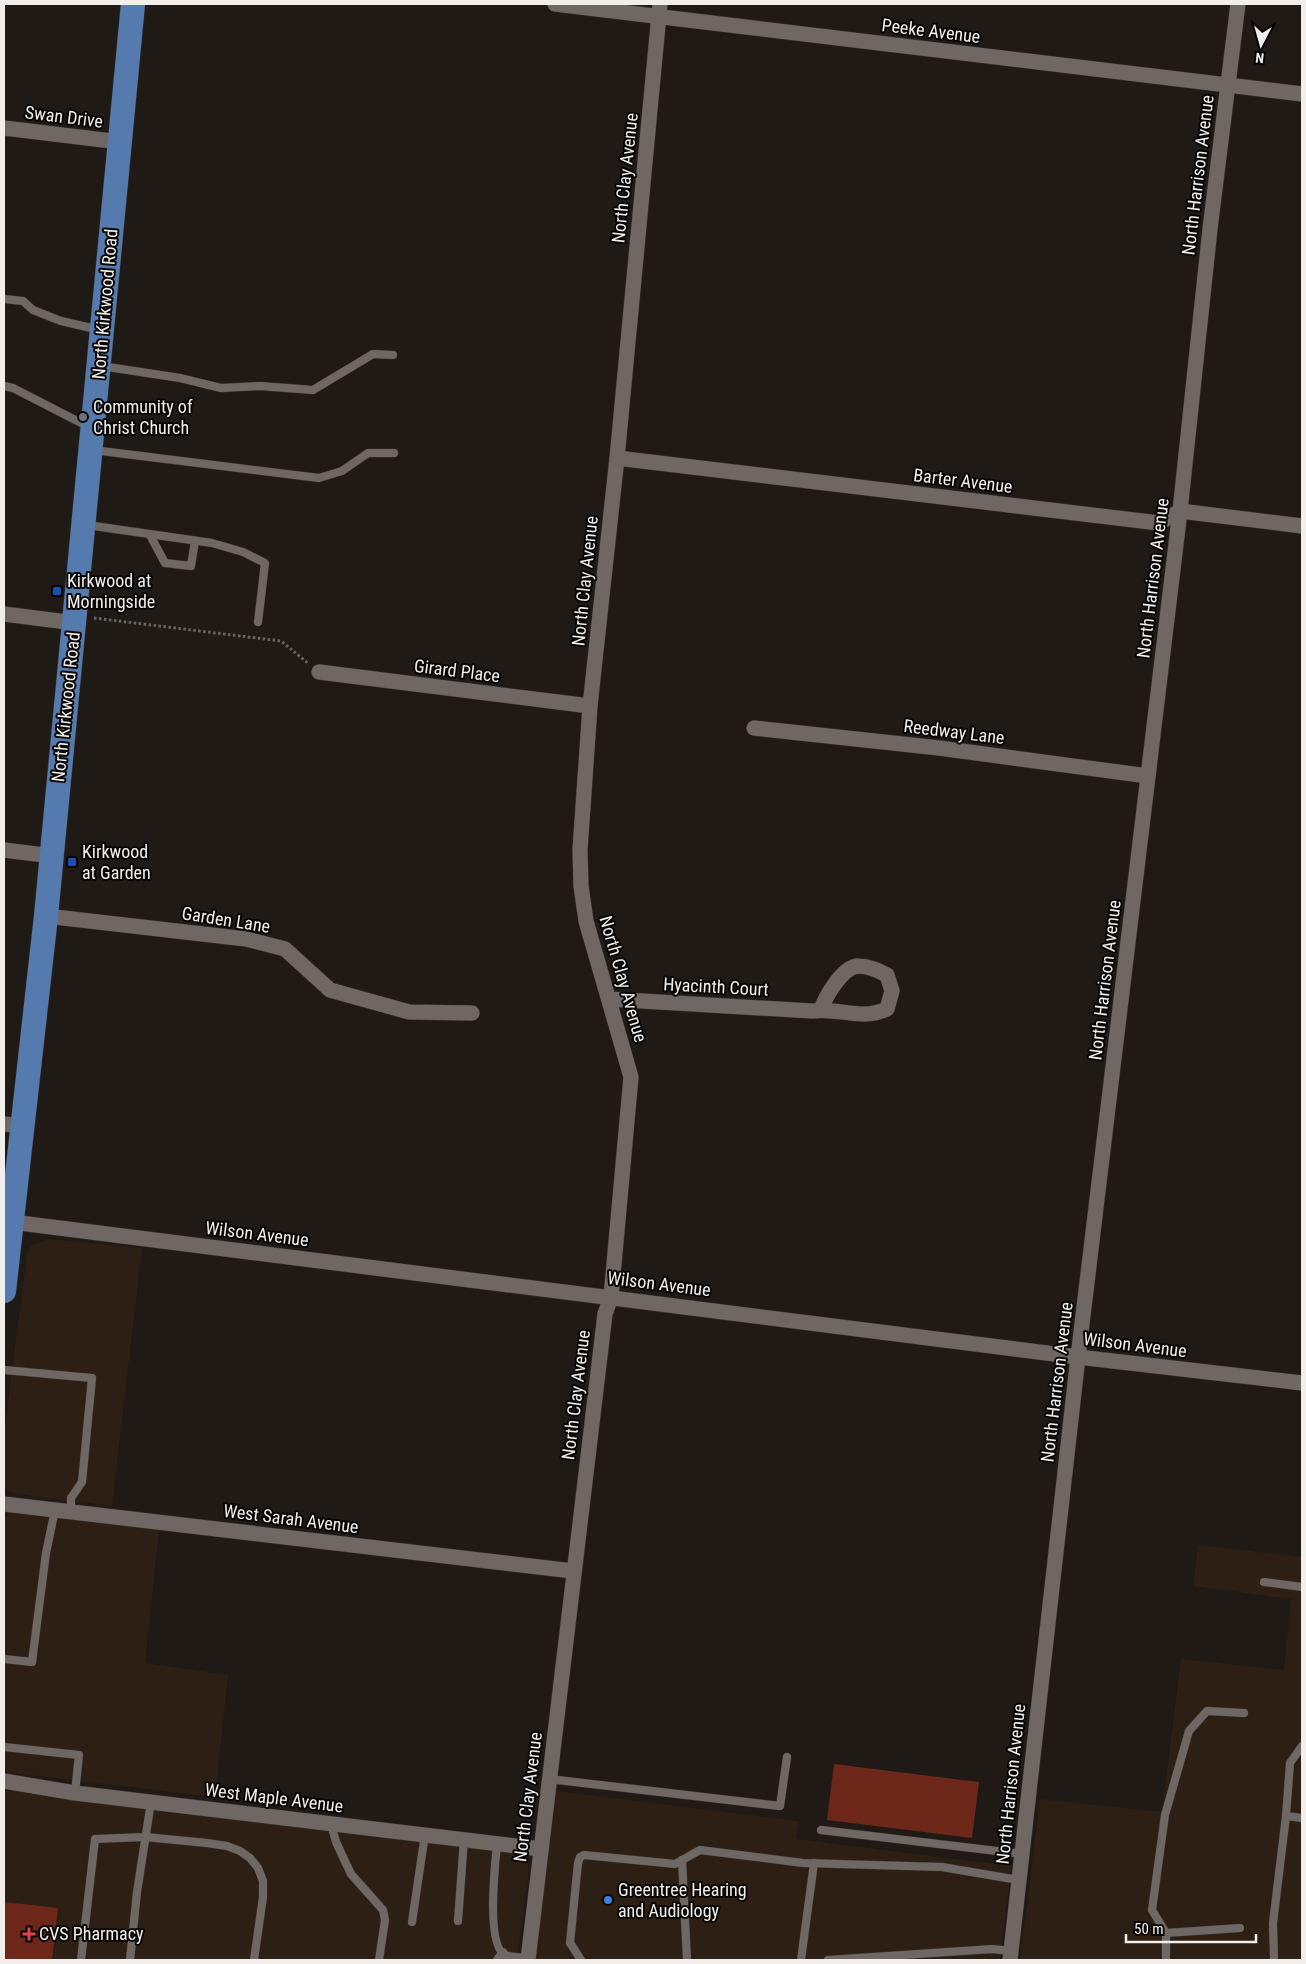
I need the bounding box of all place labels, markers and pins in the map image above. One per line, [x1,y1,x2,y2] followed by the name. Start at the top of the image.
[93,396,193,438] place label: Community of Christ Church
[77,411,89,423] marker: Community of Christ Church
[67,570,155,612] place label: Kirkwood at Morningside
[51,585,63,597] marker: Kirkwood at Morningside
[82,841,151,883] place label: Kirkwood at Garden
[66,856,78,868] marker: Kirkwood at Garden
[618,1879,747,1921] place label: Greentree Hearing and Audiology
[602,1894,614,1906] marker: Greentree Hearing and Audiology
[39,1923,144,1944] place label: CVS Pharmacy
[23,1928,35,1940] marker: CVS Pharmacy

